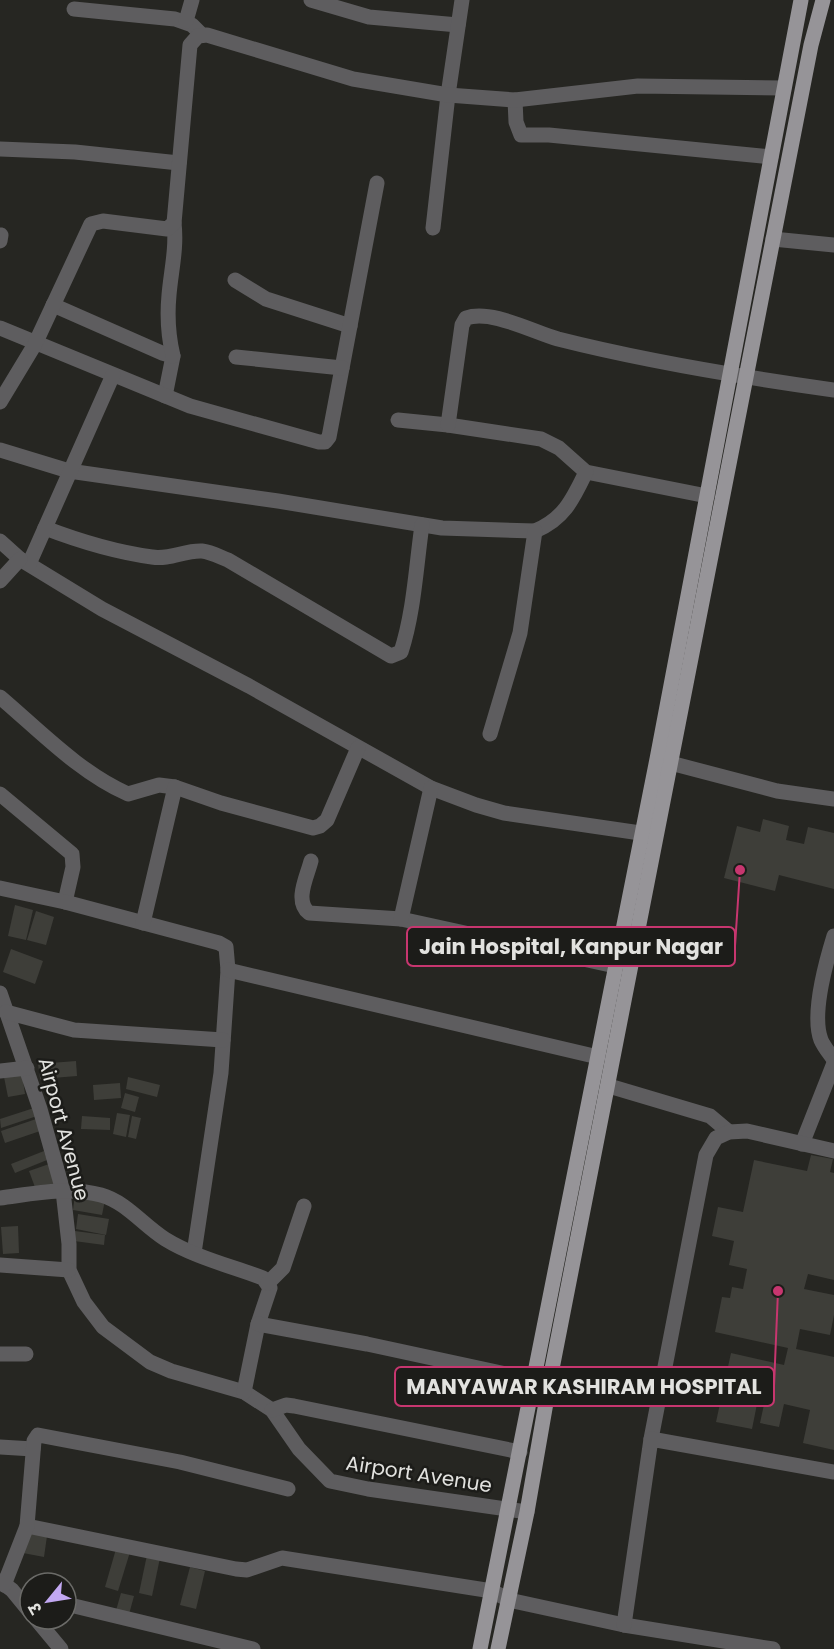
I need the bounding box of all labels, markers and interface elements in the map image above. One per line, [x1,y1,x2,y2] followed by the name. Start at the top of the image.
[407,927,735,966] callout: Jain Hospital, Kanpur Nagar
[419,932,723,961] text: Jain Hospital, Kanpur Nagar
[31,1054,97,1204] street label: Airport Avenue
[395,1367,774,1406] callout: MANYAWAR KASHIRAM HOSPITAL
[406,1372,762,1401] text: MANYAWAR KASHIRAM HOSPITAL
[344,1449,494,1499] street label: Airport Avenue
[18,1571,78,1631] north arrow
[23,1598,48,1619] text: उ

